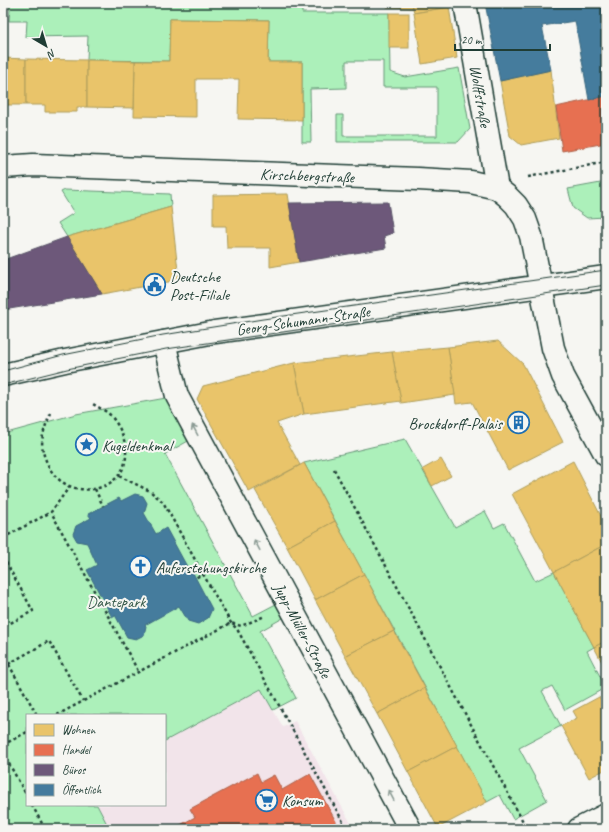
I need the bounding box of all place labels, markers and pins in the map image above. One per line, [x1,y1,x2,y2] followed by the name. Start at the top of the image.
[170,267,231,305] place label: Deutsche Post-Filiale
[141,272,167,298] public building icon: Deutsche Post-Filiale
[505,410,531,436] building icon: Brockdorff-Palais
[409,414,504,434] place label: Brockdorff-Palais
[74,432,100,458] place icon: Kugeldenkmal
[102,436,175,456] place label: Kugeldenkmal
[127,554,153,580] church icon: Auferstehungskirche
[156,558,268,578] place label: Auferstehungskirche
[253,787,279,813] supermarket icon: Konsum
[282,791,323,811] place label: Konsum

